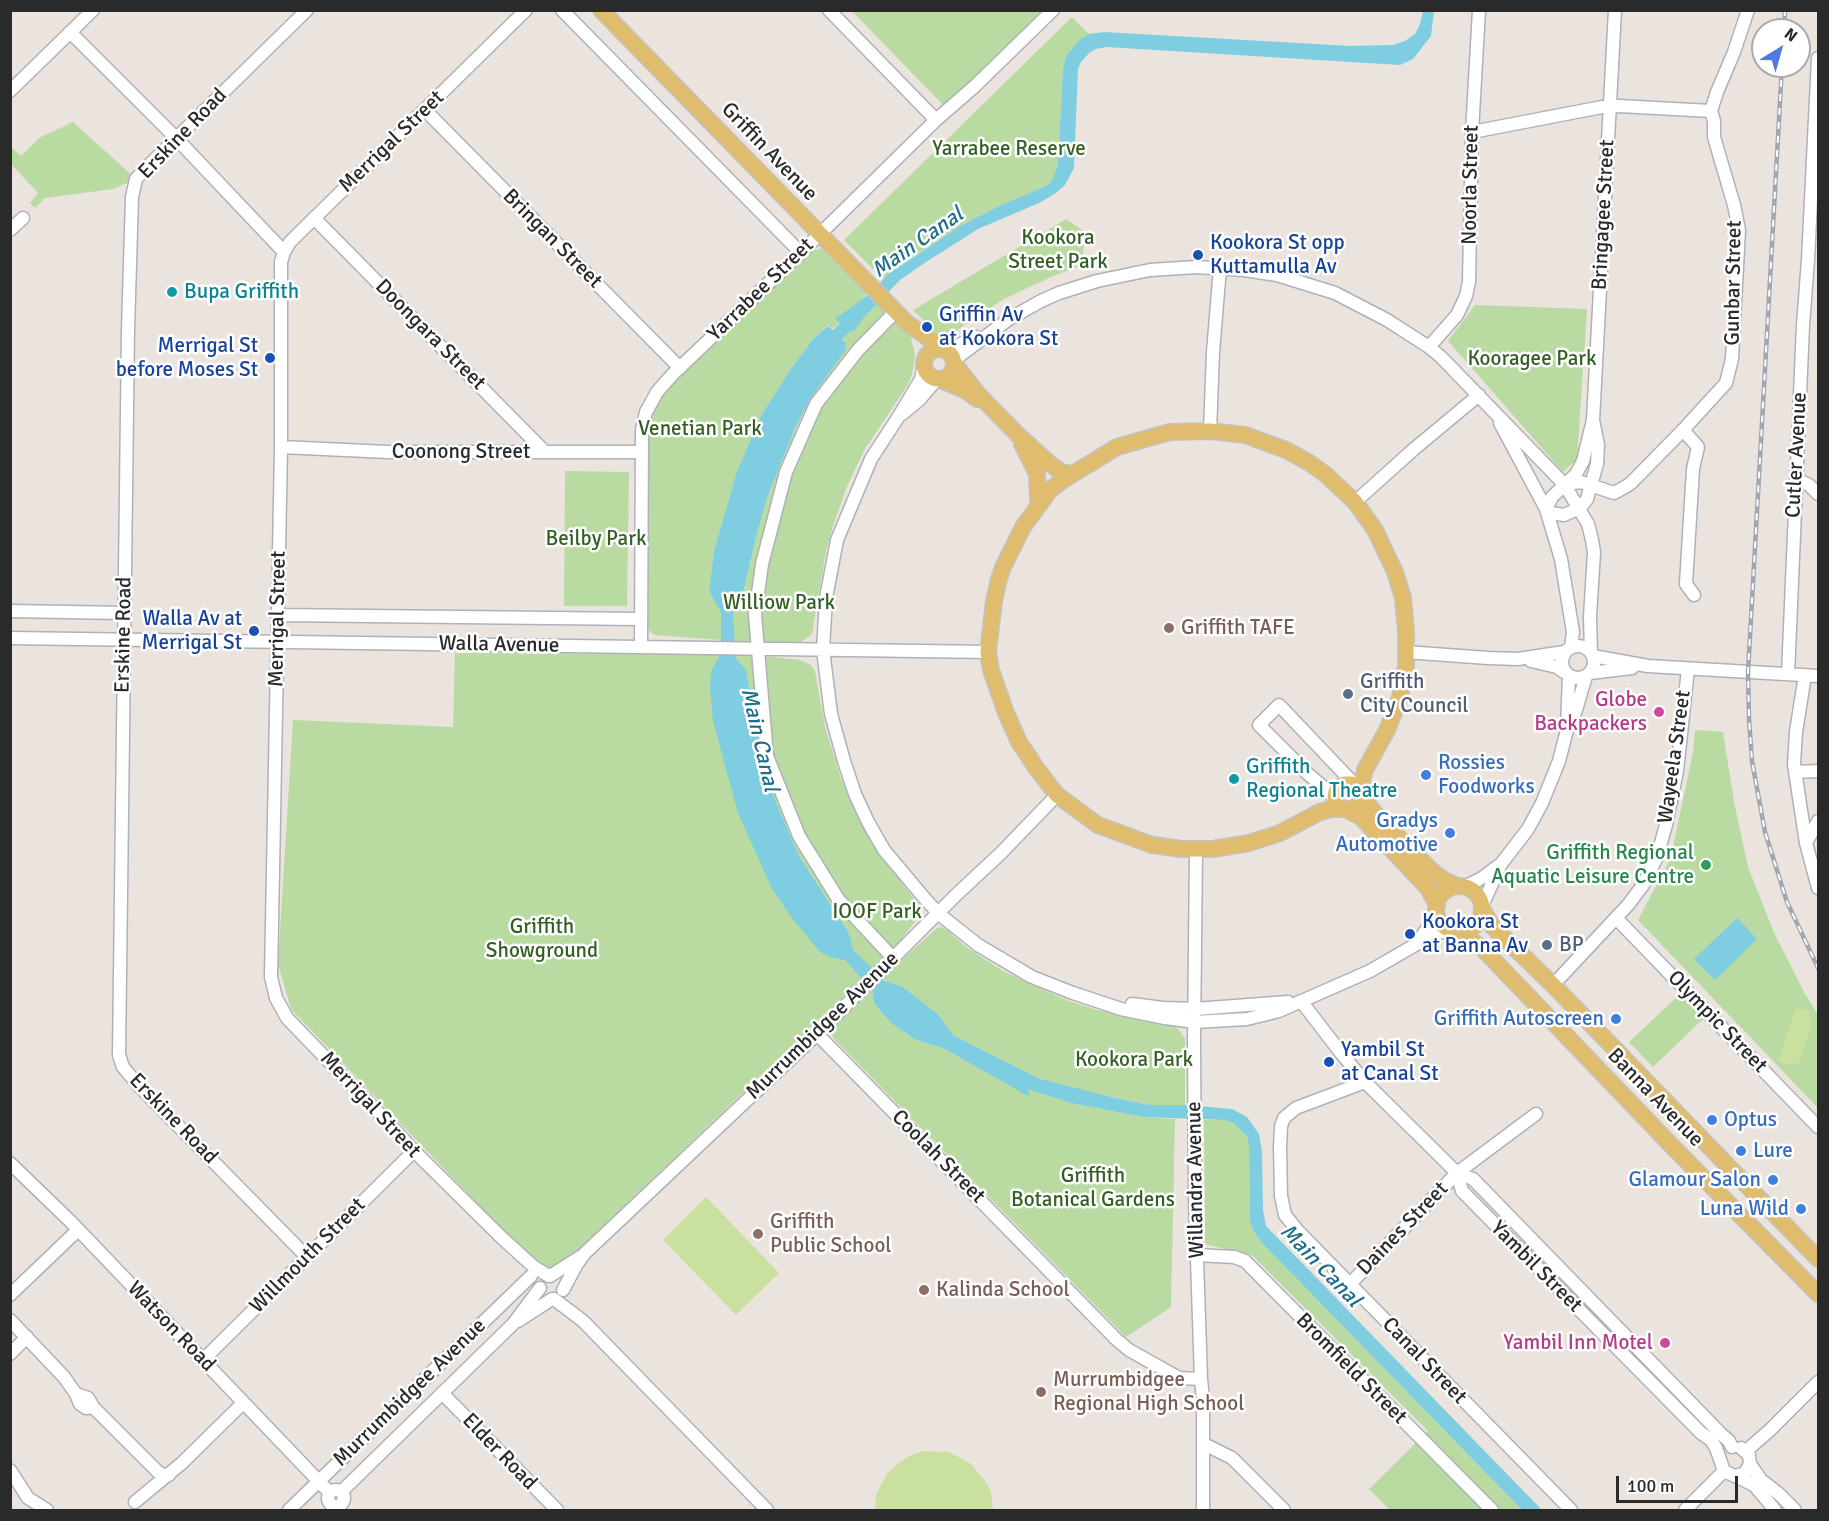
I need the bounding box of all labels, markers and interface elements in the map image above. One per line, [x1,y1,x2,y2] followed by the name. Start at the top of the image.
[1751,18,1811,78] north arrow
[1780,24,1801,47] text: N
[133,83,233,185] street label: Erskine Road
[334,86,450,198] street label: Merrigal Street
[716,97,822,207] street label: Griffin Avenue
[1457,125,1485,245] street label: Noorla Street
[932,136,1086,162] park label: Yarrabee Reserve
[1587,139,1621,291] street label: Bringagee Street
[497,184,607,294] street label: Bringan Street
[867,202,969,284] water label: Main Canal
[1720,220,1748,346] street label: Gunbar Street
[1008,225,1108,275] park label: Kookora Street Park
[1210,230,1345,280] place label: Kookora St opp Kuttamulla Av
[703,233,819,347] street label: Yarrabee Street
[1191,248,1205,262] marker: Kookora St opp Kuttamulla Av
[369,274,491,396] street label: Doongara Street
[184,279,299,305] place label: Bupa Griffith
[165,285,179,299] marker: Bupa Griffith
[939,302,1058,352] place label: Griffin Av at Kookora St
[920,320,934,334] marker: Griffin Av at Kookora St
[116,333,258,383] place label: Merrigal St before Moses St
[1467,346,1597,372] park label: Kooragee Park
[263,351,277,365] marker: Merrigal St before Moses St
[1781,391,1813,519] street label: Cutler Avenue
[638,416,762,442] park label: Venetian Park
[392,439,530,465] street label: Coonong Street
[546,526,646,552] park label: Beilby Park
[264,551,292,687] street label: Merrigal Street
[110,577,138,693] street label: Erskine Road
[723,590,835,616] park label: Williow Park
[141,606,242,656] place label: Walla Av at Merrigal St
[1181,615,1295,641] place label: Griffith TAFE
[1162,621,1176,635] marker: Griffith TAFE
[247,624,261,638] marker: Walla Av at Merrigal St
[438,631,560,659] street label: Walla Avenue
[1360,669,1468,719] place label: Griffith City Council
[734,686,784,794] water label: Main Canal
[1341,687,1355,701] marker: Griffith City Council
[1534,687,1647,737] place label: Globe Backpackers
[1653,689,1697,825] street label: Wayeela Street
[1652,705,1666,719] marker: Globe Backpackers
[1438,750,1535,800] place label: Rossies Foodworks
[1246,754,1397,804] place label: Griffith Regional Theatre
[1419,768,1433,782] marker: Rossies Foodworks
[1227,772,1241,786] marker: Griffith Regional Theatre
[1336,808,1438,858] place label: Gradys Automotive
[1443,826,1457,840] marker: Gradys Automotive
[1491,840,1694,890] place label: Griffith Regional Aquatic Leisure Centre
[1699,858,1713,872] marker: Griffith Regional Aquatic Leisure Centre
[832,899,922,925] park label: IOOF Park
[1422,909,1528,959] place label: Kookora St at Banna Av
[486,914,598,964] park label: Griffith Showground
[1403,927,1417,941] marker: Kookora St at Banna Av
[1559,932,1584,958] place label: BP
[1540,938,1554,952] marker: BP
[741,947,905,1105] street label: Murrumbidgee Avenue
[1662,966,1772,1078] street label: Olympic Street
[1434,1006,1604,1032] place label: Griffith Autoscreen
[1609,1012,1623,1026] marker: Griffith Autoscreen
[1341,1037,1438,1087] place label: Yambil St at Canal St
[1602,1043,1708,1153] street label: Banna Avenue
[314,1047,426,1163] street label: Merrigal Street
[1075,1047,1193,1073] park label: Kookora Park
[1322,1055,1336,1069] marker: Yambil St at Canal St
[123,1068,223,1170] street label: Erskine Road
[1182,1101,1210,1259] street label: Willandra Avenue
[886,1105,990,1209] street label: Coolah Street
[1724,1107,1777,1133] place label: Optus
[1705,1113,1719,1127] marker: Optus
[1753,1138,1793,1164] place label: Lure
[1734,1144,1748,1158] marker: Lure
[1011,1163,1175,1213] park label: Griffith Botanical Gardens
[1629,1167,1761,1193] place label: Glamour Salon
[1766,1173,1780,1187] marker: Glamour Salon
[1352,1177,1454,1281] street label: Daines Street
[245,1193,371,1319] street label: Willmouth Street
[1700,1196,1789,1222] place label: Luna Wild
[1794,1202,1808,1216] marker: Luna Wild
[770,1209,891,1259] place label: Griffith Public School
[1485,1216,1587,1318] street label: Yambil Street
[1274,1219,1366,1313] water label: Main Canal
[751,1227,765,1241] marker: Griffith Public School
[122,1277,220,1377] street label: Watson Road
[936,1277,1070,1303] place label: Kalinda School
[917,1283,931,1297] marker: Kalinda School
[1290,1308,1412,1430] street label: Bromfield Street
[1376,1312,1472,1410] street label: Canal Street
[328,1314,492,1472] street label: Murrumbidgee Avenue
[1503,1330,1653,1356] place label: Yambil Inn Motel
[1658,1336,1672,1350] marker: Yambil Inn Motel
[1053,1367,1244,1417] place label: Murrumbidgee Regional High School
[1034,1385,1048,1399] marker: Murrumbidgee Regional High School
[456,1408,542,1496] street label: Elder Road
[1619,1464,1740,1502] scale bar
[1627,1475,1674,1497] text: 100 m

